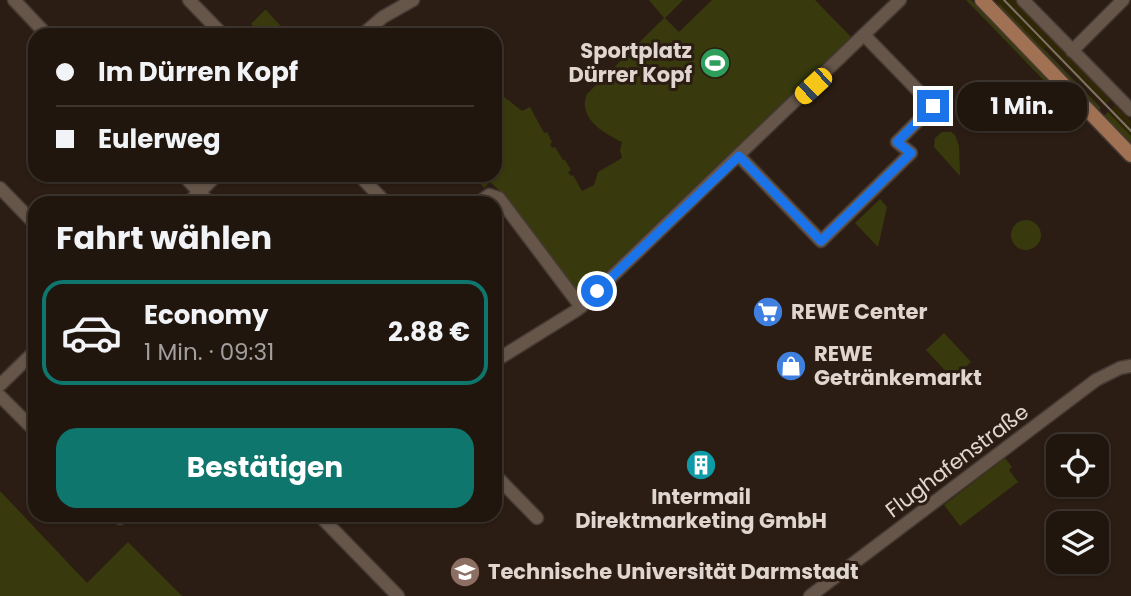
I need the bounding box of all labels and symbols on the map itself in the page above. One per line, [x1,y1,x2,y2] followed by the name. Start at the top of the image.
[568,36,692,89] place label: Sportplatz Dürrer Kopf
[698,46,732,80] sports icon: Sportplatz Dürrer Kopf
[791,64,836,108] car
[958,82,1087,130] callout: 1 Min.
[917,90,949,122] route end
[581,275,613,307] route start
[751,295,785,329] supermarket icon: REWE Center
[791,297,928,326] place label: REWE Center
[814,339,982,392] place label: REWE Getränkemarkt
[774,349,808,383] shop icon: REWE Getränkemarkt
[879,397,1034,524] street label: Flughafenstraße
[684,448,718,482] building icon: Intermail Direktmarketing GmbH
[575,482,827,535] place label: Intermail Direktmarketing GmbH
[448,555,482,589] school or university icon: Technische Universität Darmstadt
[488,557,858,586] place label: Technische Universität Darmstadt

